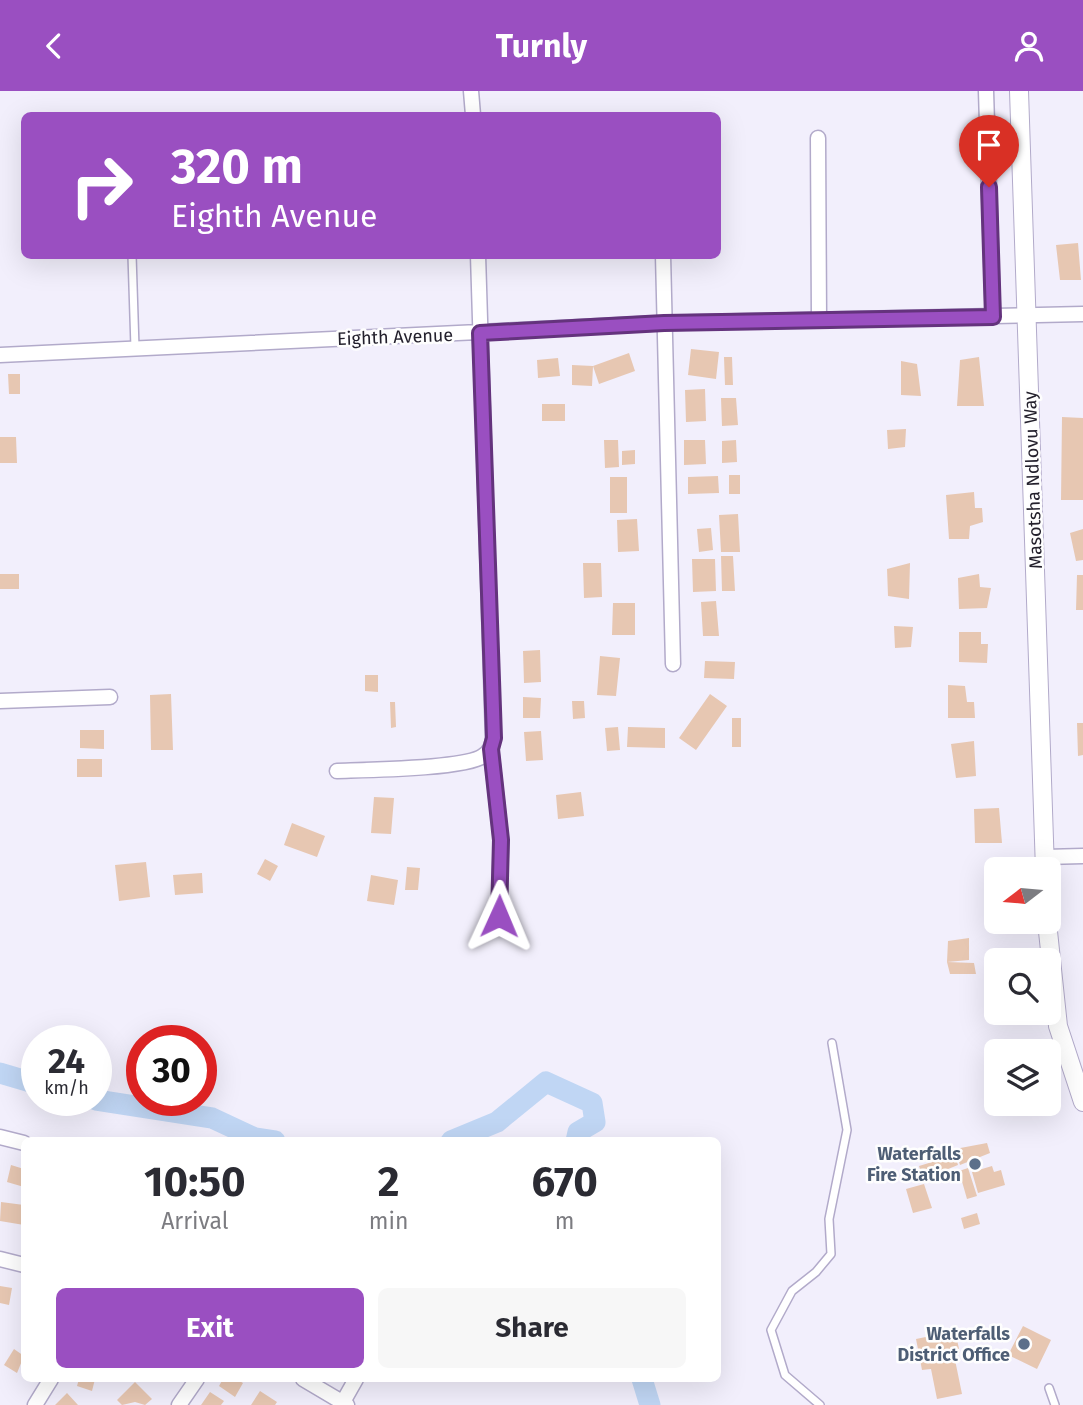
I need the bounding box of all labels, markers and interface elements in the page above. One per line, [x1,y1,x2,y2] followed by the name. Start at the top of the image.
[35,27,73,65] icon: back
[496,27,587,65] text: Turnly
[1010,27,1048,65] icon: person
[959,115,1019,187] pin
[970,126,1008,164] icon: arrive
[171,137,303,196] text: 320 m
[56,140,147,231] icon: right
[171,197,378,235] text: Eighth Avenue
[337,324,453,350] street label: Eighth Avenue
[1019,391,1047,569] street label: Masotsha Ndlovu Way
[984,857,1060,935] north arrow
[984,857,1061,1116] map controls
[462,879,536,953] position arrow
[984,948,1061,1025] button: search
[126,1025,217,1116] speed limit sign: 30
[984,1039,1061,1116] button: layers
[48,1040,85,1082] text: 24
[44,1077,89,1099] text: km/h
[867,1143,961,1186] place label: Waterfalls Fire Station
[967,1156,983,1172] marker: Waterfalls Fire Station
[144,1157,246,1207] text: 10:50
[378,1157,399,1207] text: 2
[531,1157,598,1207] text: 670
[161,1207,229,1235] text: Arrival
[369,1207,408,1235] text: min
[555,1207,575,1235] text: m
[56,1288,364,1368] button: Exit
[378,1288,686,1368] button: Share
[898,1323,1010,1366] place label: Waterfalls District Office
[1016,1336,1032,1352] marker: Waterfalls District Office

